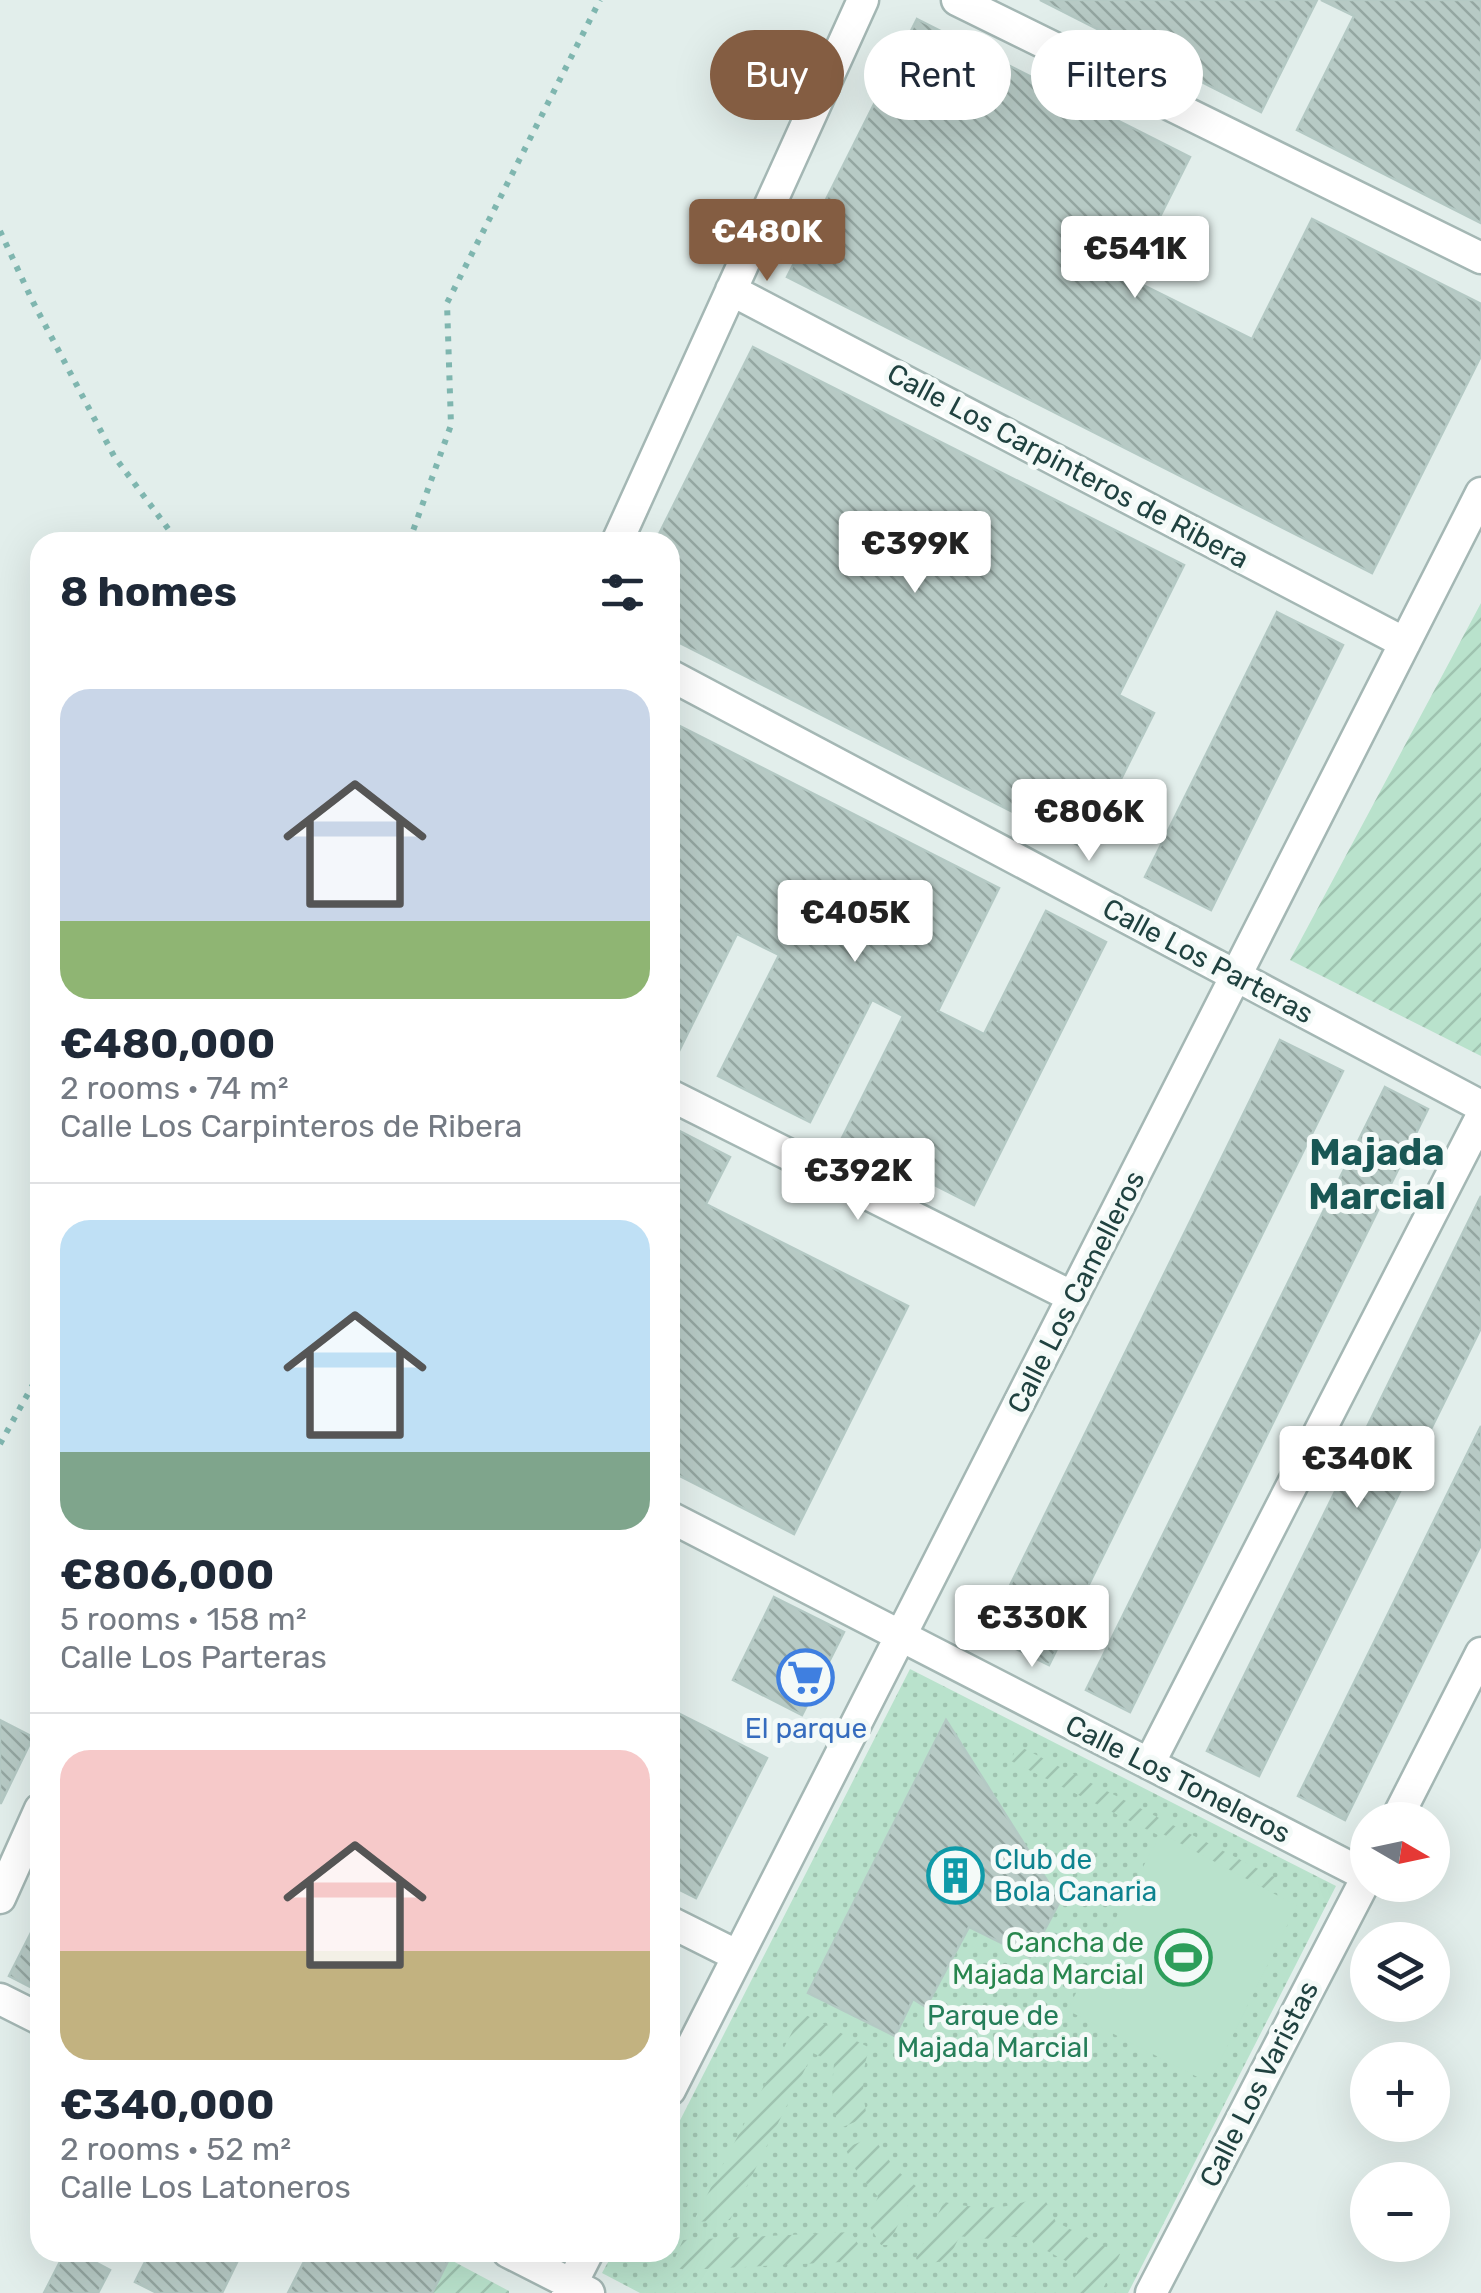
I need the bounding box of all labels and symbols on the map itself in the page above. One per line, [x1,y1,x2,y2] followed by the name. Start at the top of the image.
[697,199,837,284] pin: €480K
[1065,216,1205,301] pin: €541K
[882,356,1254,576] street label: Calle Los Carpinteros de Ribera
[845,511,985,596] pin: €399K
[1019,779,1159,864] pin: €806K
[785,880,925,965] pin: €405K
[1097,892,1319,1030] street label: Calle Los Parteras
[1308,1129,1446,1219] district label: Majada Marcial
[788,1138,928,1223] pin: €392K
[1001,1165,1151,1419] street label: Calle Los Camelleros
[1287,1426,1427,1511] pin: €340K
[962,1585,1102,1670] pin: €330K
[776,1647,836,1707] supermarket icon: El parque
[1060,1708,1296,1850] street label: Calle Los Toneleros
[745,1712,867,1745] place label: El parque
[1350,1802,1450,1902] north arrow
[994,1843,1157,1908] place label: Club de Bola Canaria
[925,1845,985,1905] building icon: Club de Bola Canaria
[952,1926,1144,1991] place label: Cancha de Majada Marcial
[1153,1928,1213,1988] sports icon: Cancha de Majada Marcial
[1193,1975,1325,2193] street label: Calle Los Varistas
[897,1999,1089,2064] park label: Parque de Majada Marcial

